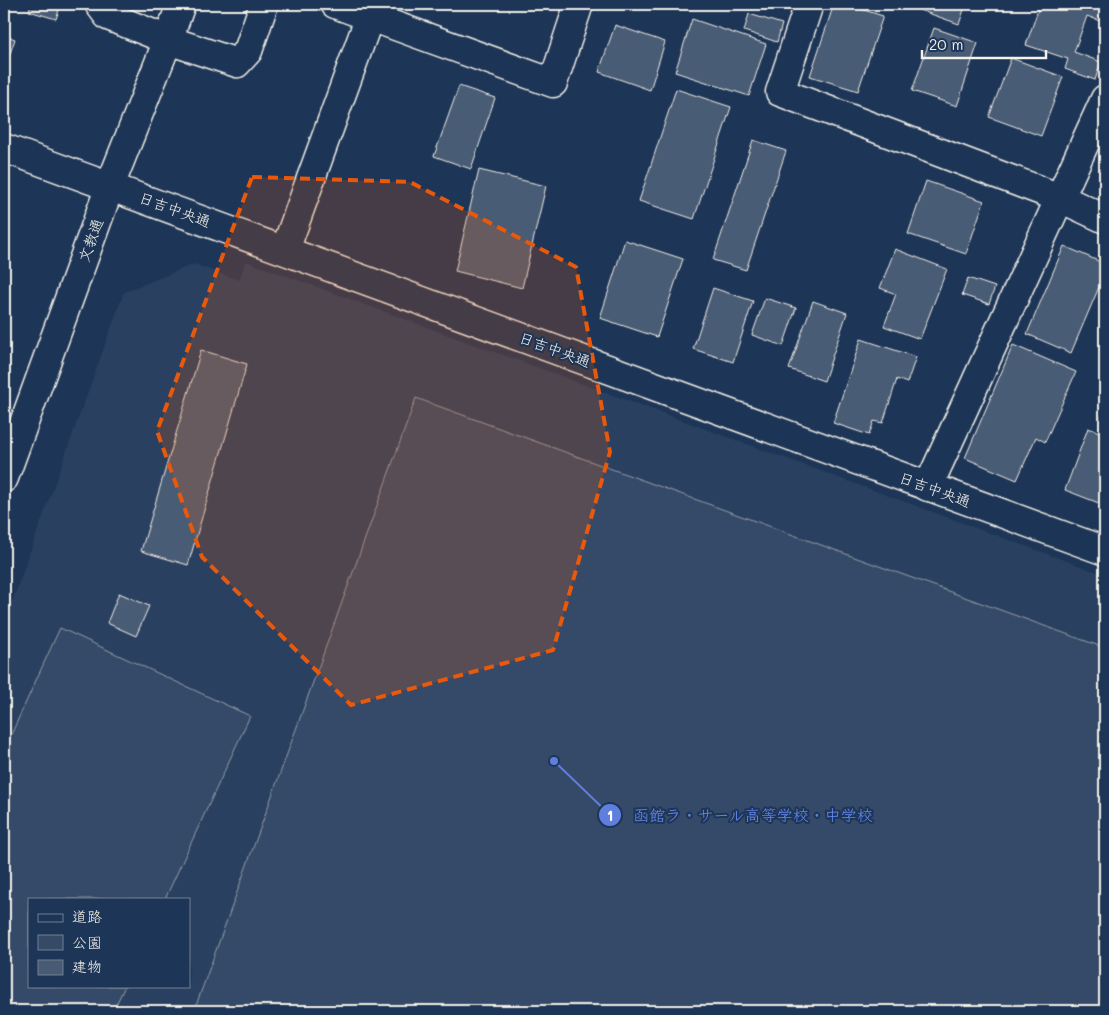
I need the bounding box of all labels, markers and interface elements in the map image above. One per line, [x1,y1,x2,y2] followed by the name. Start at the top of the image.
[922,28,1045,60] scale bar
[929,34,963,54] text: 20 m
[136,187,214,231] street label: 日吉中央通
[73,215,107,265] street label: 文教通
[516,327,594,371] street label: 日吉中央通
[896,467,974,511] street label: 日吉中央通
[598,800,883,831] callout: 函館ラ・サール高等学校・中学校
[633,804,873,825] text: 函館ラ・サール高等学校・中学校
[607,805,613,825] text: 1
[28,898,190,988] legend
[72,906,102,926] text: 道路
[72,932,102,952] text: 公園
[72,956,102,976] text: 建物

